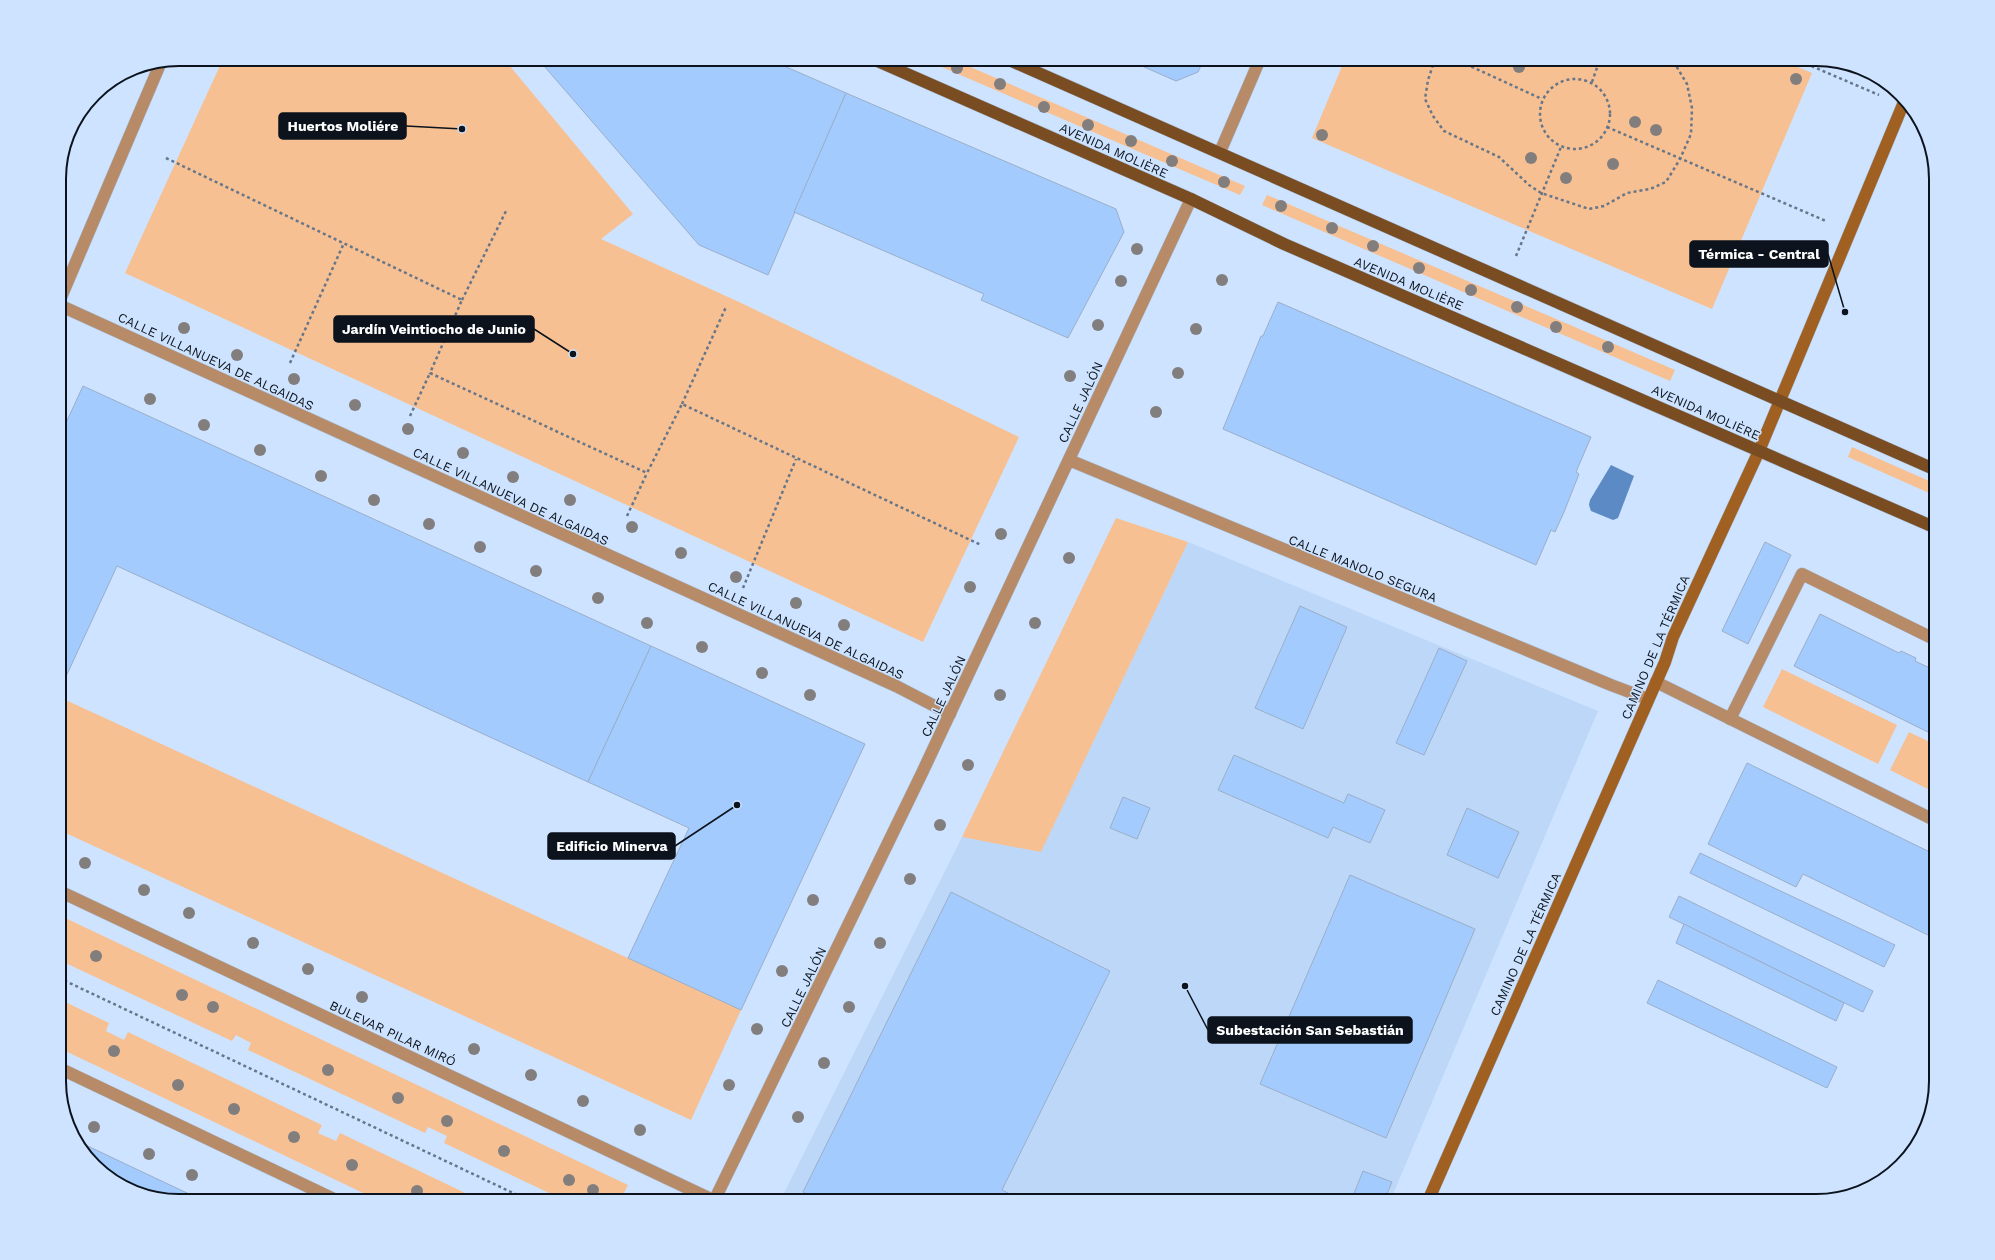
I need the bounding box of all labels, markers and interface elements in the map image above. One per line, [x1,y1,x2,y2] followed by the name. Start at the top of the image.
[279,113,406,139] callout: Huertos Moliére
[288,118,398,134] text: Huertos Moliére
[1057,119,1171,181] street label: AVENIDA MOLIÈRE
[1690,241,1828,267] callout: Térmica - Central
[1698,246,1820,262] text: Térmica - Central
[1352,253,1466,313] street label: AVENIDA MOLIÈRE
[116,309,316,414] street label: CALLE VILLANUEVA DE ALGAIDAS
[334,316,534,342] callout: Jardín Veintiocho de Junio
[342,321,526,337] text: Jardín Veintiocho de Junio
[1054,359,1106,445] street label: CALLE JALÓN
[1649,381,1763,443] street label: AVENIDA MOLIÈRE
[411,444,611,549] street label: CALLE VILLANUEVA DE ALGAIDAS
[1286,532,1440,605] street label: CALLE MANOLO SEGURA
[1617,572,1693,722] street label: CAMINO DE LA TÉRMICA
[706,578,906,683] street label: CALLE VILLANUEVA DE ALGAIDAS
[917,653,969,739] street label: CALLE JALÓN
[548,833,675,859] callout: Edificio Minerva
[556,838,669,854] text: Edificio Minerva
[1486,869,1564,1018] street label: CAMINO DE LA TÉRMICA
[777,944,829,1030] street label: CALLE JALÓN
[327,997,459,1069] street label: BULEVAR PILAR MIRÓ
[1208,1017,1412,1043] callout: Subestación San Sebastián
[1216,1022,1404,1038] text: Subestación San Sebastián

